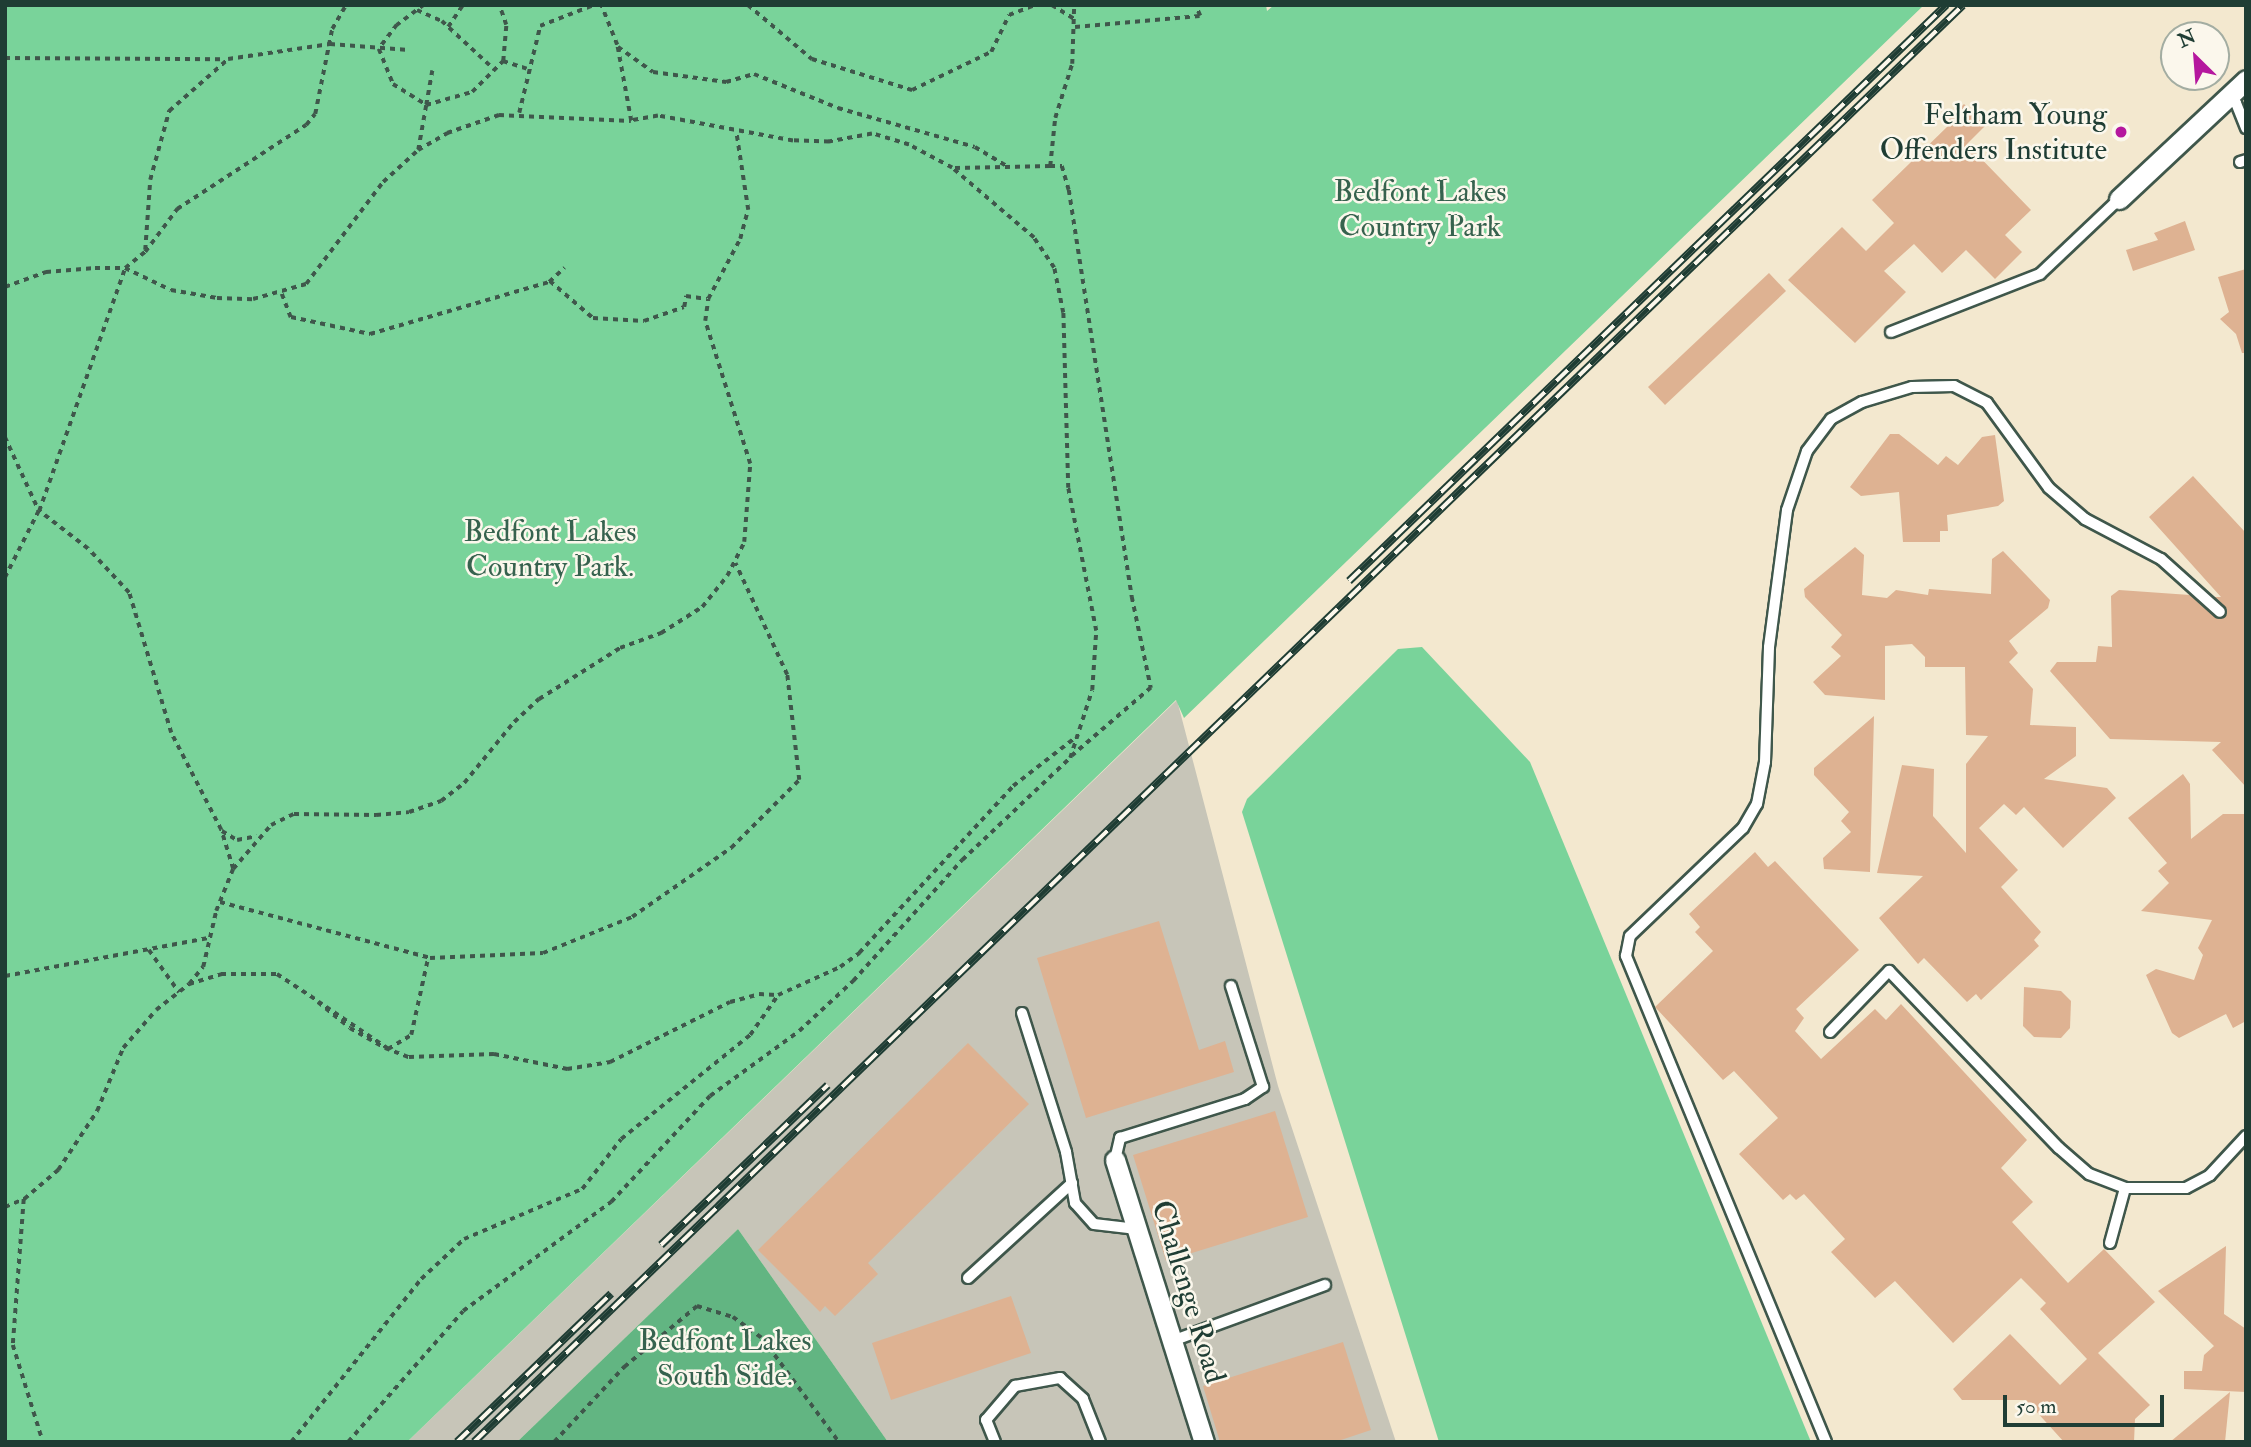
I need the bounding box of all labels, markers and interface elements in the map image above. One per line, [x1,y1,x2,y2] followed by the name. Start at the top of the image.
[2160,21,2230,91] north arrow
[2174,24,2200,53] text: N
[1880,97,2107,168] place label: Feltham Young Offenders Institute
[2113,124,2129,140] marker: Feltham Young Offenders Institute
[1333,174,1507,244] park label: Bedfont Lakes Country Park
[463,514,637,584] park label: Bedfont Lakes Country Park.
[1143,1196,1233,1388] street label: Challenge Road
[638,1323,812,1394] park label: Bedfont Lakes South Side.
[2006,1380,2167,1424] scale bar
[2016,1393,2057,1420] text: 50 m

